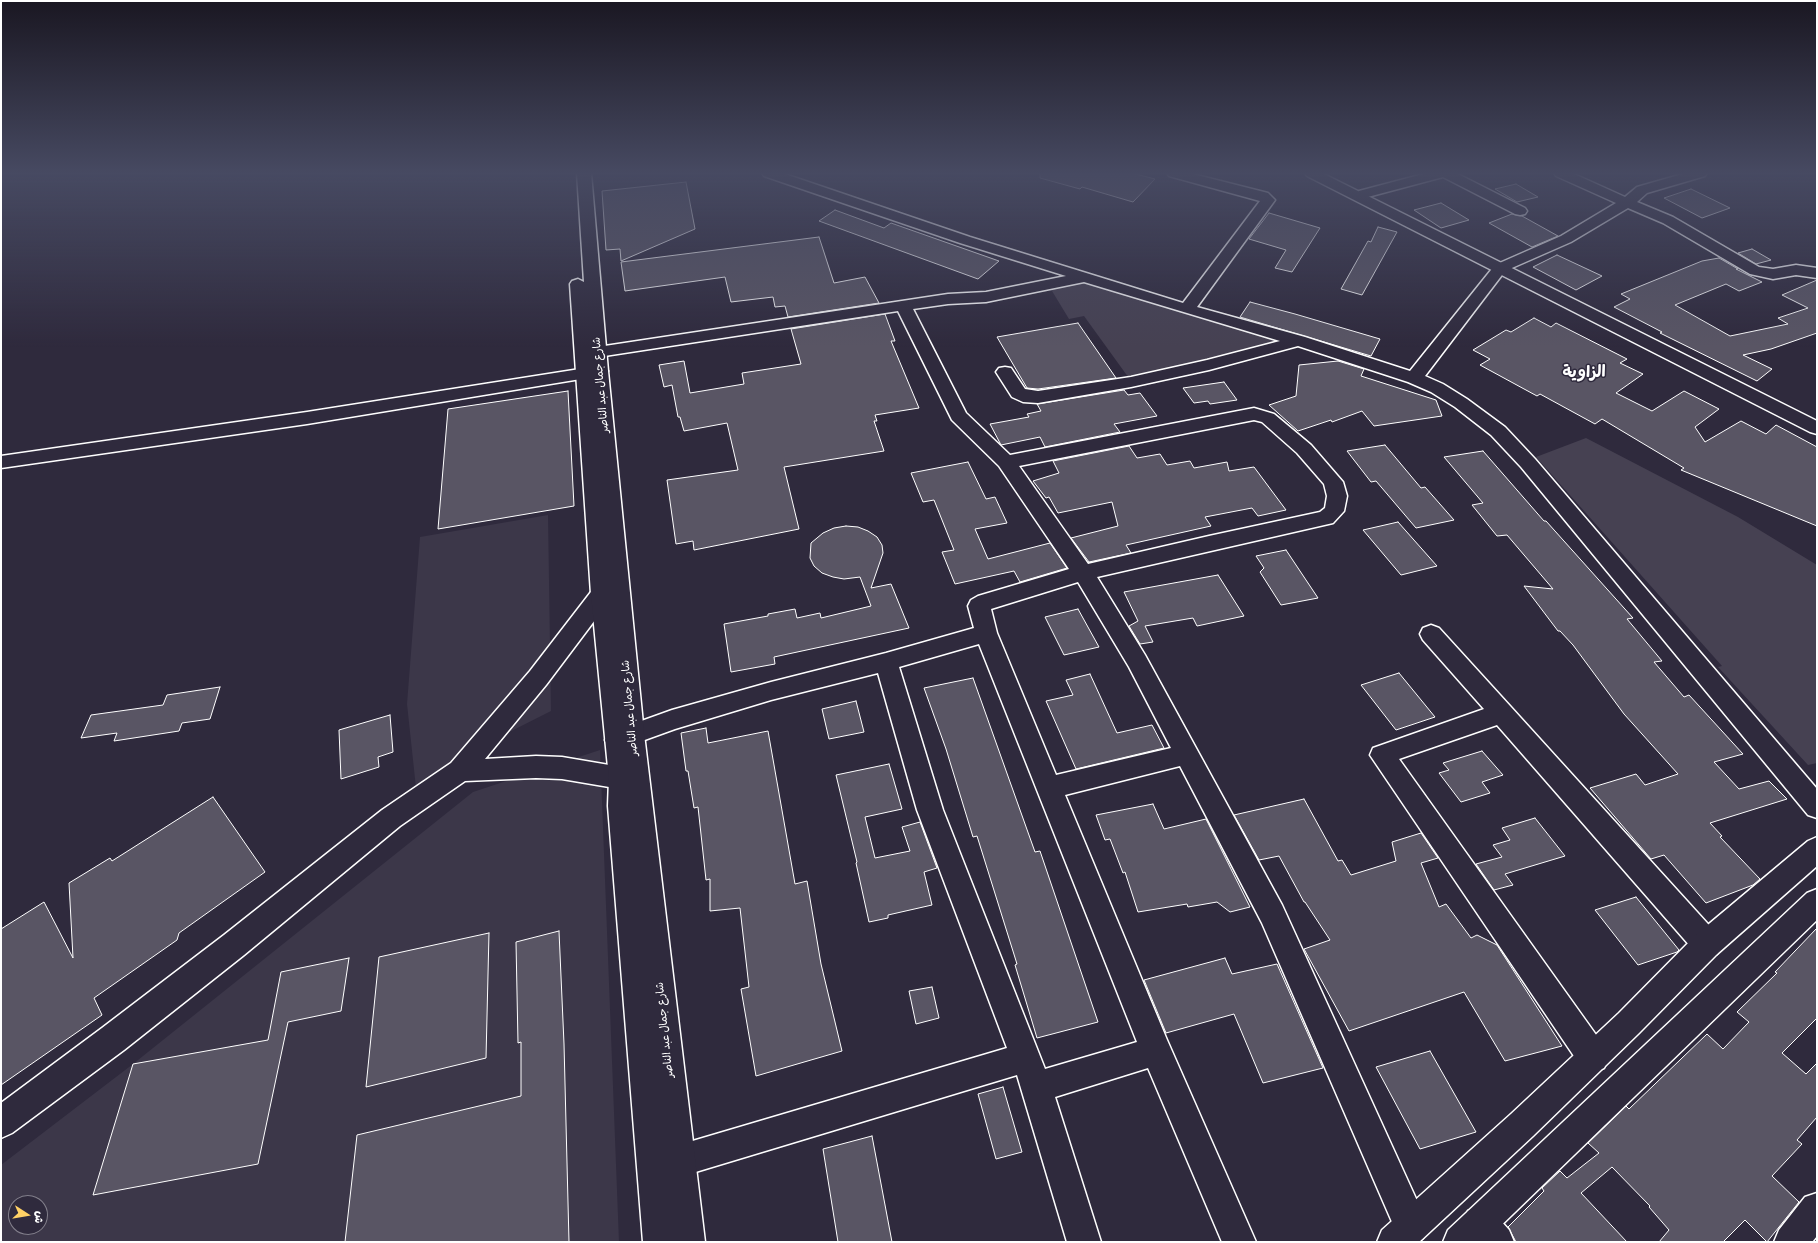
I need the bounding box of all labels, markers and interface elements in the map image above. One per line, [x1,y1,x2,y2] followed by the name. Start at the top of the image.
[590,336,612,434] street label: شارع جمال عبد الناصر
[1562,363,1606,383] district label: الزاوية
[619,659,641,757] street label: شارع جمال عبد الناصر
[653,981,677,1079] street label: شارع جمال عبد الناصر
[8,1195,48,1235] north arrow
[32,1210,47,1225] text: ش

